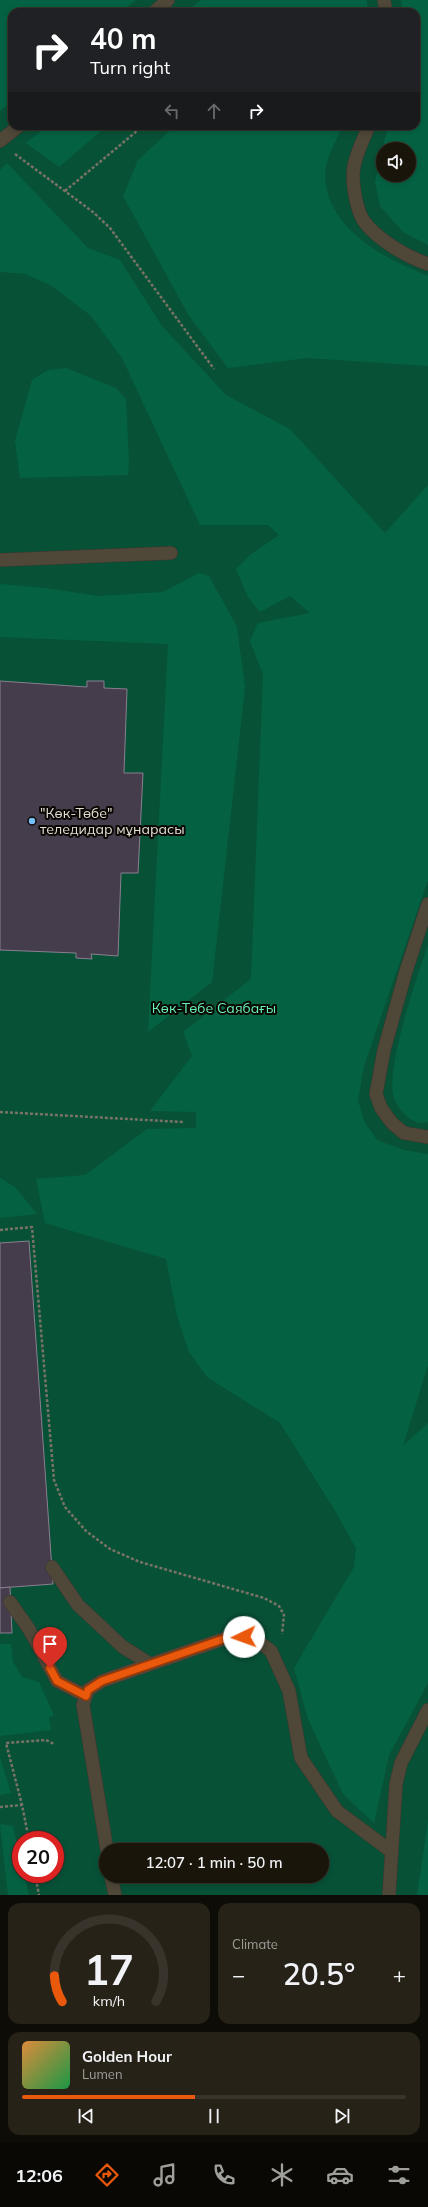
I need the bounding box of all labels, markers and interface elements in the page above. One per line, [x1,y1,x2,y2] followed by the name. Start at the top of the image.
[90,21,156,56] text: 40 m
[24,24,76,76] icon: right
[90,56,170,79] text: Turn right
[161,100,183,122] icon: left
[203,100,225,122] icon: ahead
[245,100,267,122] icon: right
[376,142,416,182] map controls
[376,142,416,182] button: sound
[40,804,185,838] place label: "Көк-Төбе" теледидар мұнарасы
[27,816,37,826] marker: "Көк-Төбе" теледидар мұнарасы
[152,999,276,1017] park label: Көк-Төбе Саябағы
[223,1616,265,1658] position arrow
[33,1627,67,1668] pin
[39,1633,61,1655] icon: arrive
[12,1831,64,1883] speed limit sign: 20
[145,1853,283,1872] text: 12:07 · 1 min · 50 m
[232,1936,278,1952] text: Climate
[84,1942,134,1994] text: 17
[283,1955,355,1993] text: 20.5°
[232,1961,245,1989] text: −
[393,1961,406,1989] text: +
[93,1991,125,2009] text: km/h
[82,2047,172,2066] text: Golden Hour
[82,2066,123,2082] text: Lumen
[75,2105,97,2127] icon: previous
[203,2105,225,2127] icon: pause
[331,2105,353,2127] icon: next
[93,2161,121,2189] icon: directions
[151,2161,179,2189] icon: music
[210,2161,238,2189] icon: phone
[268,2161,296,2189] icon: climate
[326,2161,354,2189] icon: car
[385,2161,413,2189] icon: filters
[15,2164,63,2187] text: 12:06

